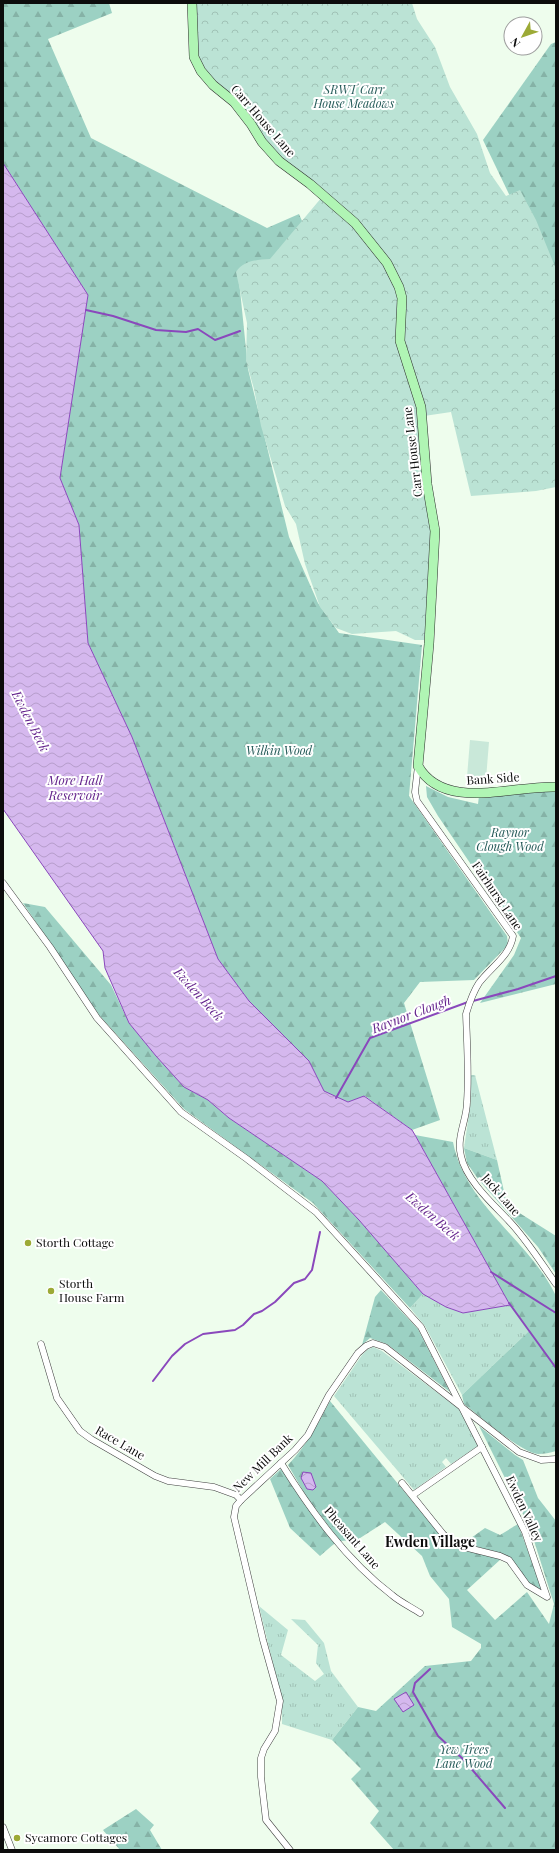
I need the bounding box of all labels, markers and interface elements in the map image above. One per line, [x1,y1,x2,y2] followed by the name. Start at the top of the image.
[503,16,543,56] north arrow
[507,35,523,51] text: N
[228,81,300,160] street label: Carr House Lane
[313,81,395,111] park label: SRWT Carr House Meadows
[399,406,425,498] street label: Carr House Lane
[8,686,54,754] water label: Ewden Beck
[246,742,313,758] park label: Wilkin Wood
[466,768,520,788] street label: Bank Side
[47,771,104,803] water label: More Hall Reservoir
[476,824,544,854] park label: Raynor Clough Wood
[469,858,527,933] street label: Fairhurst Lane
[170,963,228,1024] water label: Ewden Beck
[368,991,453,1037] water label: Raynor Clough
[478,1169,525,1219] street label: Jack Lane
[402,1187,464,1244] water label: Ewden Beck
[36,1234,114,1250] place label: Storth Cottage
[23,1238,33,1248] marker: Storth Cottage
[59,1275,125,1305] place label: Storth House Farm
[46,1286,56,1296] marker: Storth House Farm
[93,1421,148,1463] street label: Race Lane
[229,1429,296,1495] street label: New Mill Bank
[503,1473,547,1544] street label: Ewden Valley
[321,1503,384,1572] street label: Pheasant Lane
[385,1532,475,1551] district label: Ewden Village
[435,1741,493,1771] park label: Yew Trees Lane Wood
[25,1829,127,1845] place label: Sycamore Cottages
[12,1833,22,1843] marker: Sycamore Cottages

